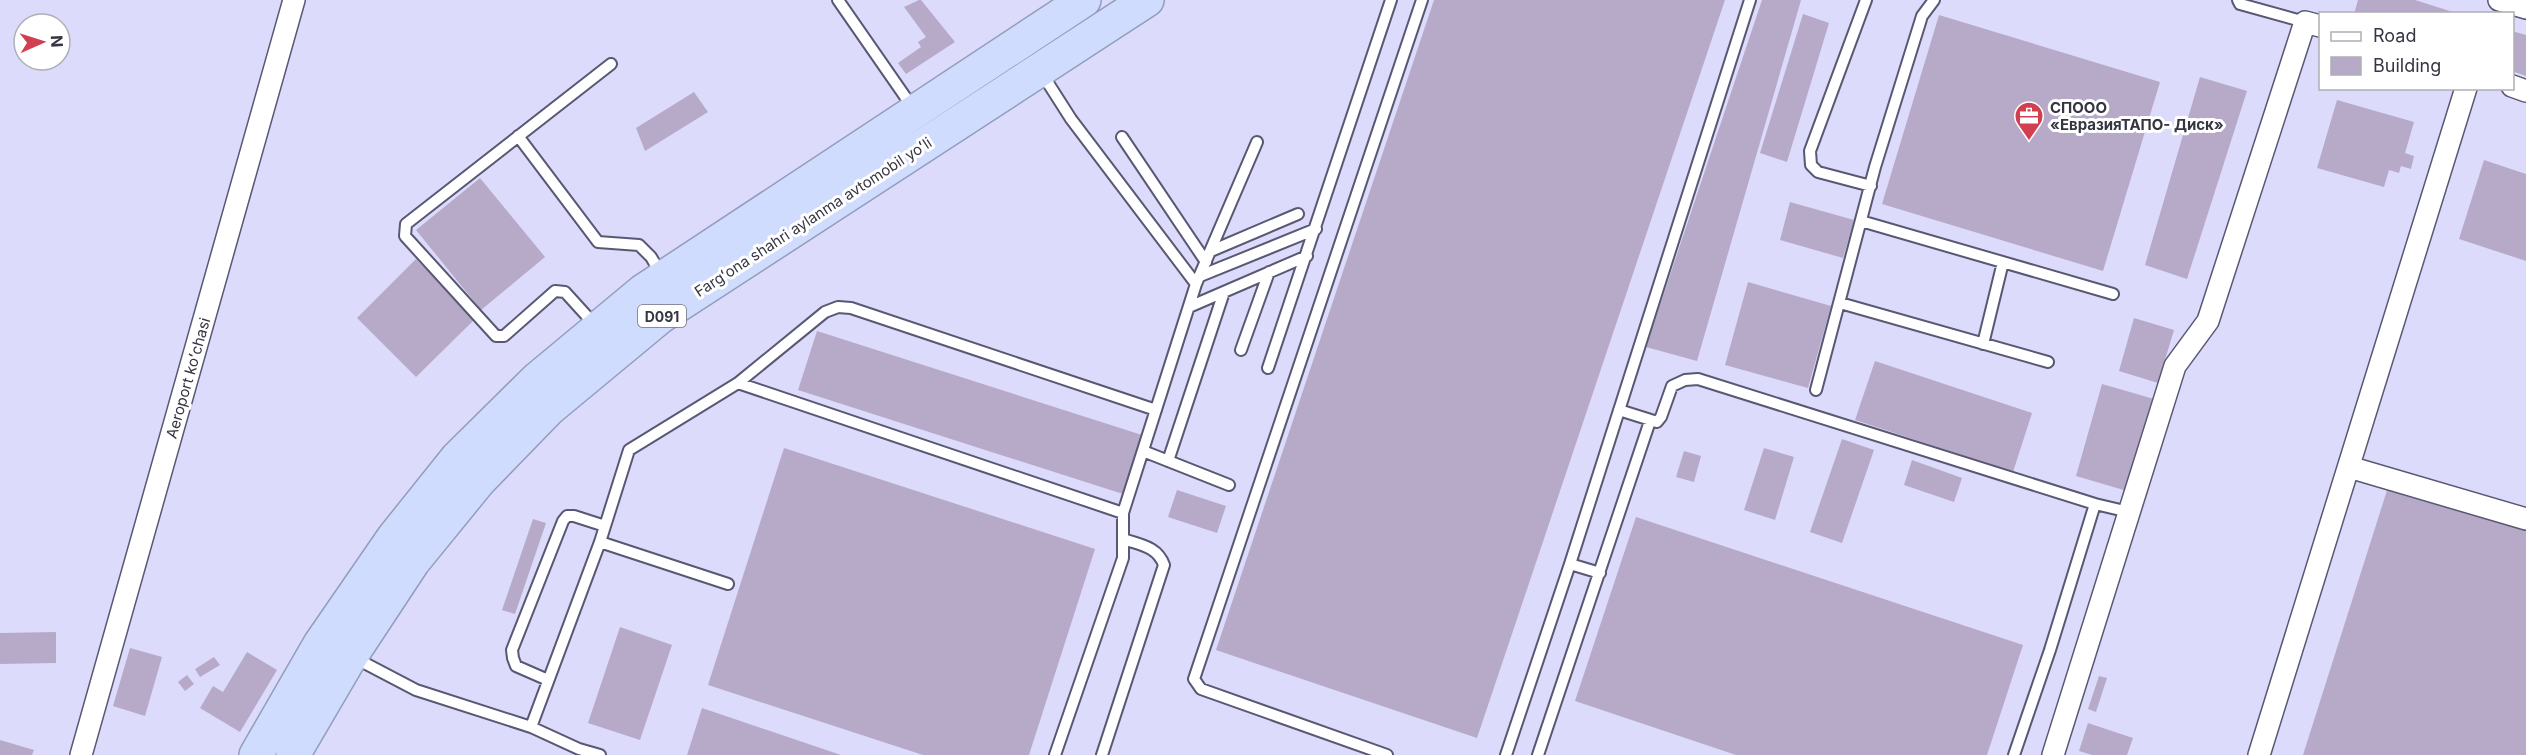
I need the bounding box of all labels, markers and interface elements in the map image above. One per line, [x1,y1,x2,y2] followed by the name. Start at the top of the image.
[12,12,72,72] north arrow
[2319,12,2514,90] legend
[2373,25,2416,46] text: Road
[47,35,67,48] text: N
[2373,55,2441,76] text: Building
[2050,98,2224,134] place label: СПООО «ЕвразияТАПО- Диск»
[2013,100,2045,142] office icon: СПООО «ЕвразияТАПО- Диск»
[691,133,935,301] street label: Fargʻona shahri aylanma avtomobil yoʻli
[638,305,686,327] road number: D091
[162,315,214,441] street label: Aeroport koʻchasi

